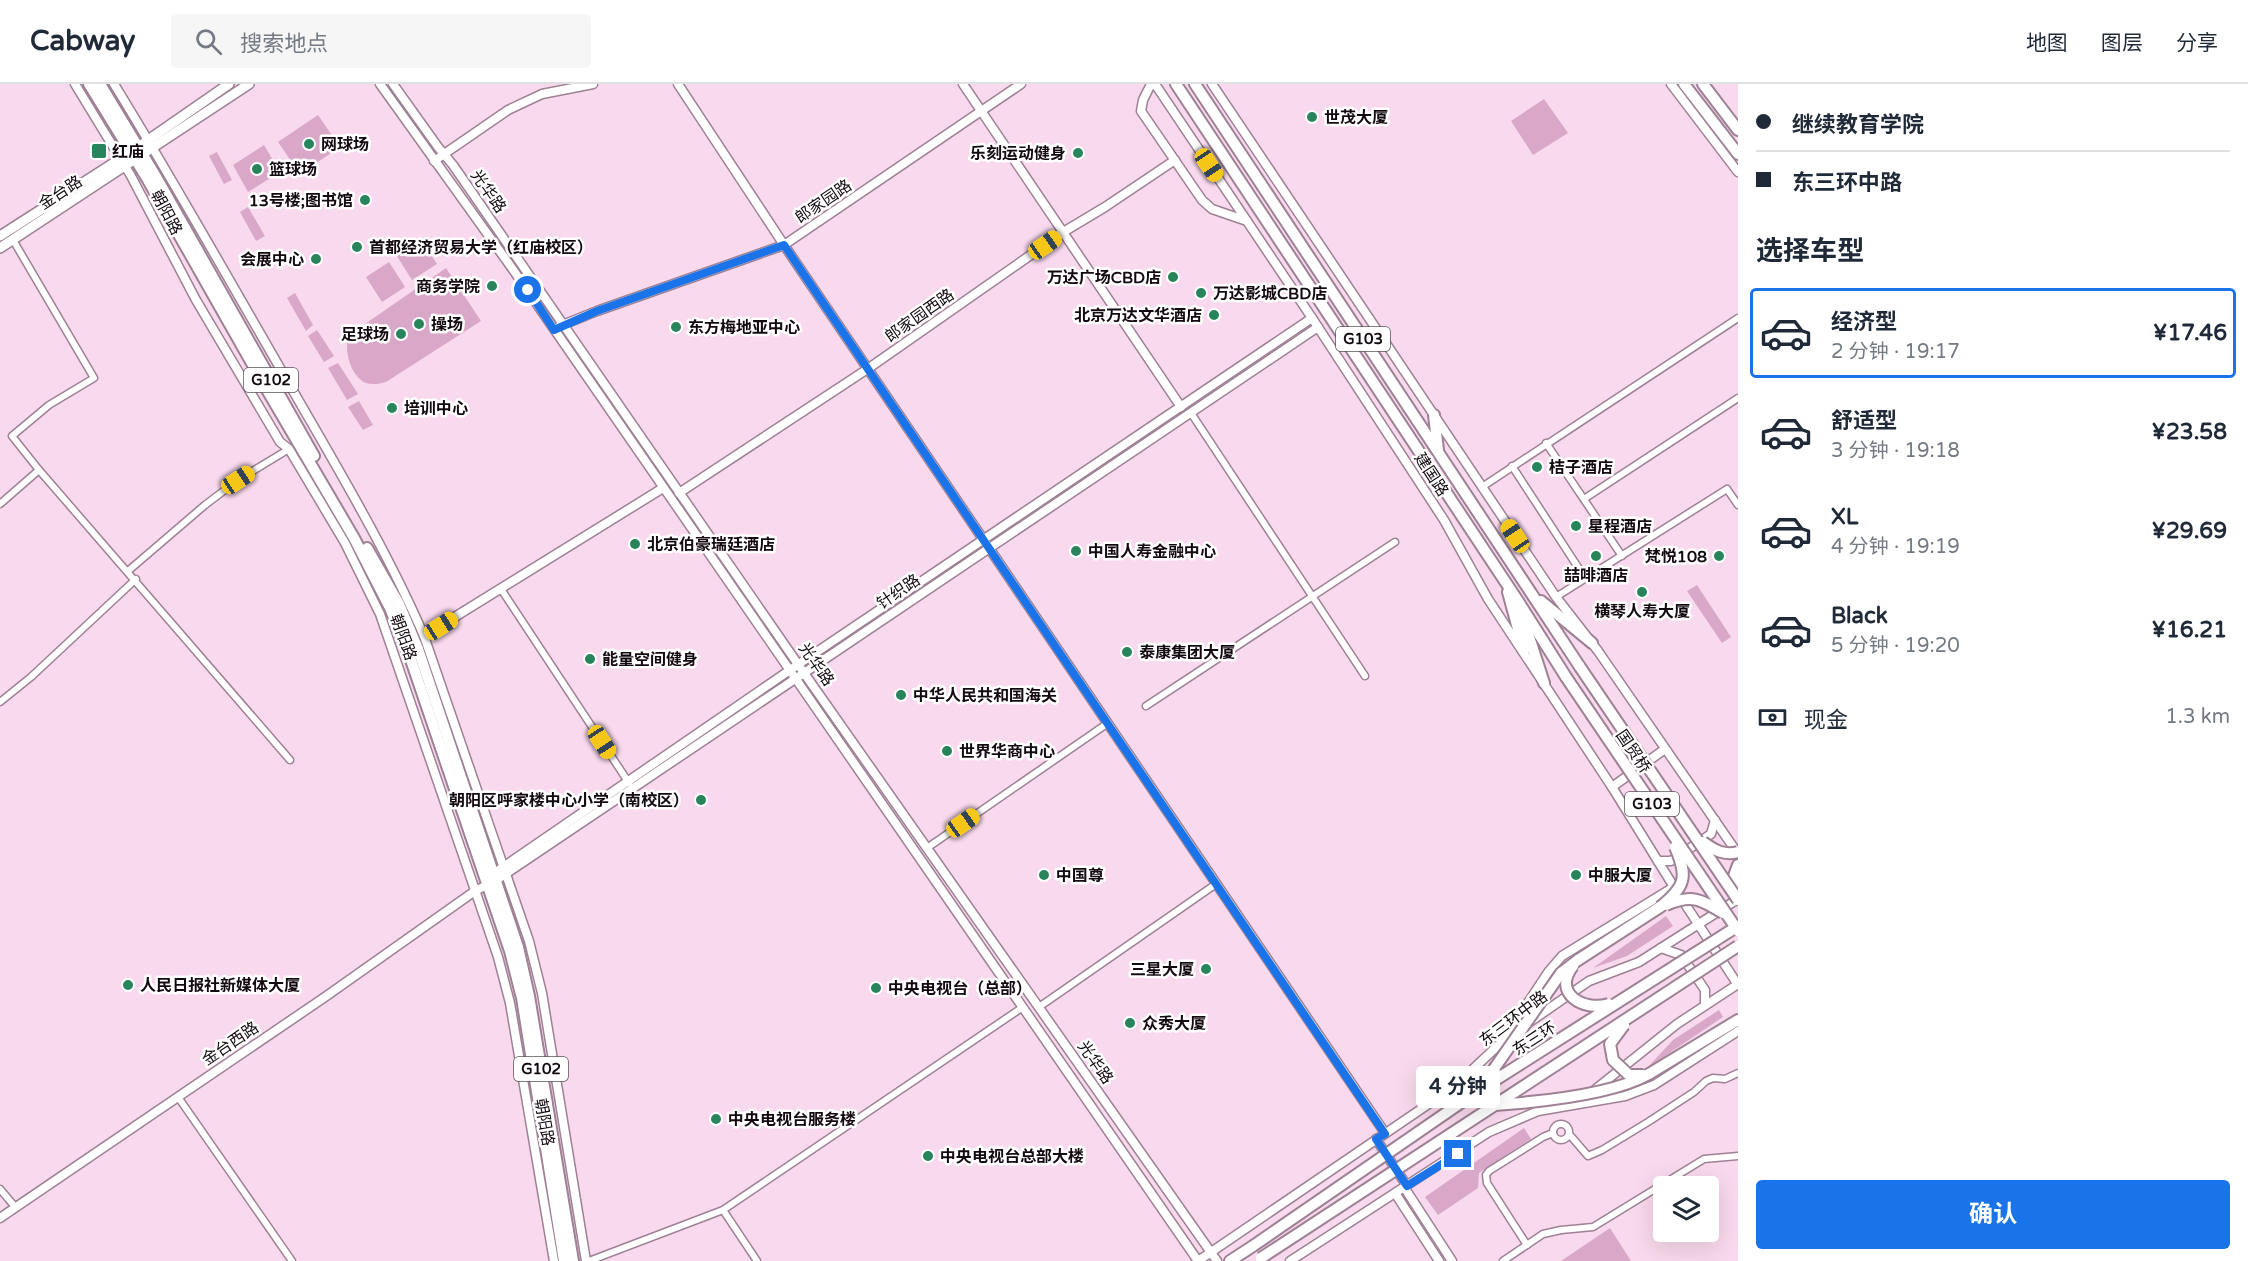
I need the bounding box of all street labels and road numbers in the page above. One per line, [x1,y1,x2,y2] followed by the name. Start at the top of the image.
[466,166,510,217] street label: 光华路
[35,171,86,214] street label: 金台路
[791,176,856,228] street label: 郎家园路
[146,187,186,238] street label: 朝阳路
[881,285,958,347] street label: 郎家园西路
[1336,327,1390,351] road number: G103
[244,368,298,392] road number: G102
[1410,449,1453,500] street label: 建国路
[873,570,924,614] street label: 针织路
[385,611,421,663] street label: 朝阳路
[794,639,838,690] street label: 光华路
[1611,726,1655,777] street label: 国贸桥
[1625,792,1679,816] road number: G103
[1475,986,1551,1050] street label: 东三环中路
[1509,1017,1559,1059] street label: 东三环
[198,1018,263,1070] street label: 金台西路
[1073,1037,1117,1088] street label: 光华路
[514,1057,568,1081] road number: G102
[530,1097,558,1148] street label: 朝阳路

